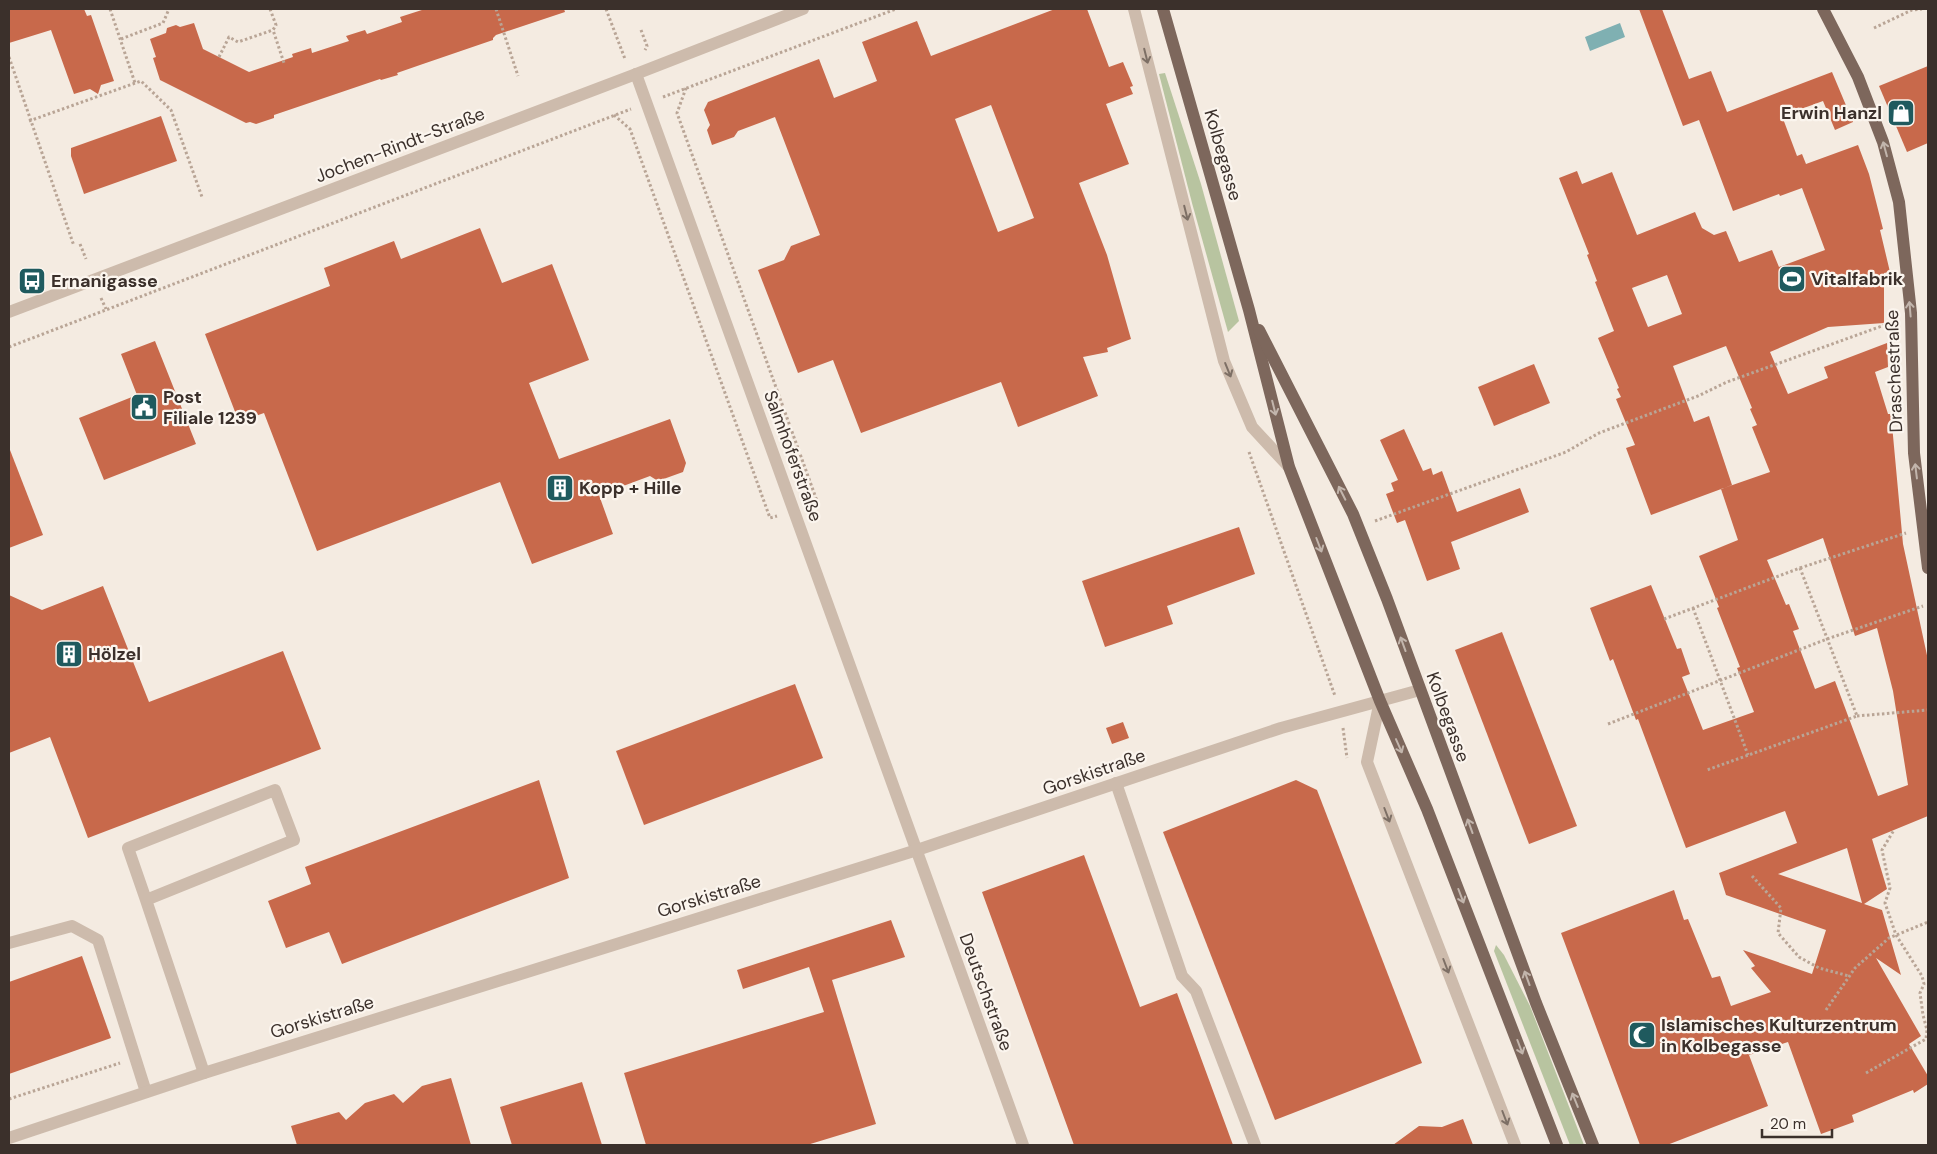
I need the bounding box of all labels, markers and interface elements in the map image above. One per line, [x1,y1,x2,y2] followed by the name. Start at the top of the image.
[1141,48,1151,64] one-way arrow
[1886,98,1916,128] shop icon: Erwin Hanzl
[1781,101,1882,125] place label: Erwin Hanzl
[312,102,488,188] street label: Jochen-Rindt-Straße
[1198,106,1248,204] street label: Kolbegasse
[1880,141,1889,157] one-way arrow
[1182,205,1191,221] one-way arrow
[1777,264,1807,294] sports icon: Vitalfabrik
[17,266,47,296] bus stop icon: Ernanigasse
[1811,267,1904,291] place label: Vitalfabrik
[51,269,158,293] place label: Ernanigasse
[1905,301,1915,317] one-way arrow
[1880,309,1908,433] street label: Draschestraße
[1224,362,1234,377] one-way arrow
[163,385,257,430] place label: Post Filiale 1239
[758,387,828,525] street label: Salmhoferstraße
[129,392,159,422] public building icon: Post Filiale 1239
[1270,400,1279,416] one-way arrow
[1911,463,1921,479] one-way arrow
[545,473,575,503] building icon: Kopp + Hille
[579,476,682,500] place label: Kopp + Hille
[1337,486,1346,501] one-way arrow
[1315,537,1324,552] one-way arrow
[1398,636,1407,652] one-way arrow
[54,639,84,669] building icon: Hölzel
[88,642,141,666] place label: Hölzel
[1421,669,1475,765] street label: Kolbegasse
[1395,738,1405,753] one-way arrow
[1039,743,1149,801] street label: Gorskistraße
[1383,806,1392,822] one-way arrow
[1465,819,1474,834] one-way arrow
[654,869,764,923] street label: Gorskistraße
[1457,888,1466,903] one-way arrow
[954,930,1018,1054] street label: Deutschstraße
[1442,958,1451,973] one-way arrow
[1522,971,1531,986] one-way arrow
[267,990,377,1044] street label: Gorskistraße
[1661,1013,1897,1058] place label: Islamisches Kulturzentrum in Kolbegasse
[1627,1020,1657,1050] mosque icon: Islamisches Kulturzentrum in Kolbegasse
[1516,1039,1525,1055] one-way arrow
[1570,1093,1579,1108] one-way arrow
[1762,1106,1832,1138] scale bar
[1501,1109,1510,1125] one-way arrow
[1770,1114,1806,1134] text: 20 m

